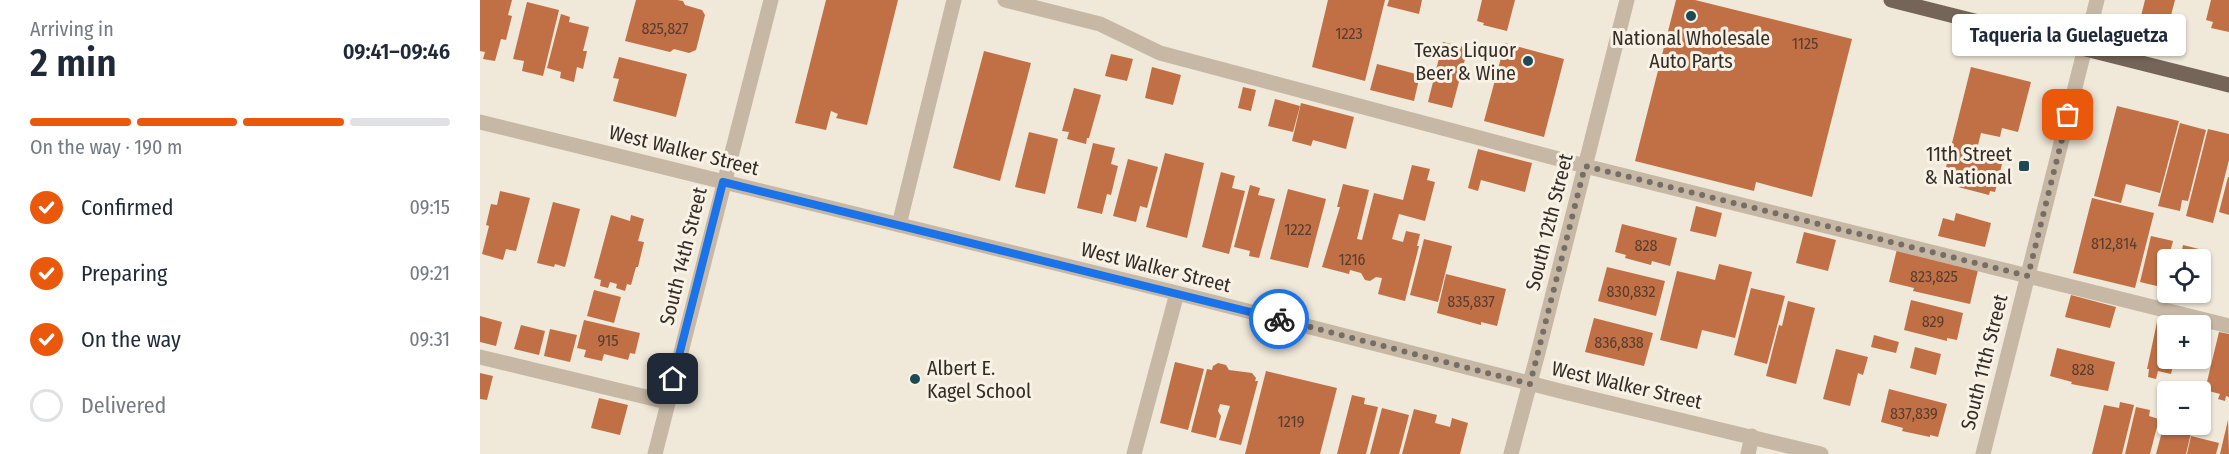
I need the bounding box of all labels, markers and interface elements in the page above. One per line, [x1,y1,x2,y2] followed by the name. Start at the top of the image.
[1684,9,1698,23] marker: National Wholesale Auto Parts
[1951,13,2185,55] callout: Taqueria la Guelaguetza
[30,17,114,41] text: Arriving in
[642,19,689,38] house number: 825,827
[1970,23,2168,47] text: Taqueria la Guelaguetza
[1335,24,1363,43] house number: 1223
[1612,26,1770,73] place label: National Wholesale Auto Parts
[1792,34,1818,53] house number: 1125
[343,38,450,65] text: 09:41–09:46
[1414,38,1516,85] place label: Texas Liquor Beer & Wine
[30,40,117,86] text: 2 min
[1521,54,1535,68] marker: Texas Liquor Beer & Wine
[2042,89,2093,140] pin
[2051,98,2084,131] icon: bag
[607,120,762,180] street label: West Walker Street
[30,135,182,159] text: On the way · 190 m
[1925,142,2012,189] place label: 11th Street & National
[1520,151,1578,293] street label: South 12th Street
[2017,159,2031,173] marker: 11th Street & National
[654,184,712,327] street label: South 14th Street
[30,191,63,224] icon: check
[81,194,174,221] text: Confirmed
[410,195,450,219] text: 09:15
[1284,220,1312,239] house number: 1222
[2091,234,2137,253] house number: 812,814
[1635,236,1657,255] house number: 828
[1079,237,1234,297] street label: West Walker Street
[2157,249,2211,435] map controls
[2157,249,2211,303] button: locate
[1338,250,1366,269] house number: 1216
[30,257,63,290] icon: check
[81,260,167,287] text: Preparing
[410,261,450,285] text: 09:21
[1910,267,1958,286] house number: 823,825
[1606,282,1656,301] house number: 830,832
[1249,289,1309,349] courier
[1956,291,2013,432] street label: South 11th Street
[1447,292,1495,311] house number: 835,837
[1263,303,1296,336] icon: bike
[1922,312,1945,331] house number: 829
[2157,315,2211,369] button: +
[30,323,63,356] icon: check
[81,326,181,353] text: On the way
[409,327,450,351] text: 09:31
[597,331,619,350] house number: 915
[1594,333,1644,352] house number: 836,838
[647,353,698,404] pin
[927,356,1031,403] place label: Albert E. Kagel School
[1549,356,1705,414] street label: West Walker Street
[2072,360,2094,379] house number: 828
[656,362,689,395] icon: home
[908,372,922,386] marker: Albert E. Kagel School
[2157,381,2211,435] button: −
[81,392,166,419] text: Delivered
[1890,404,1938,423] house number: 837,839
[1278,412,1305,431] house number: 1219

